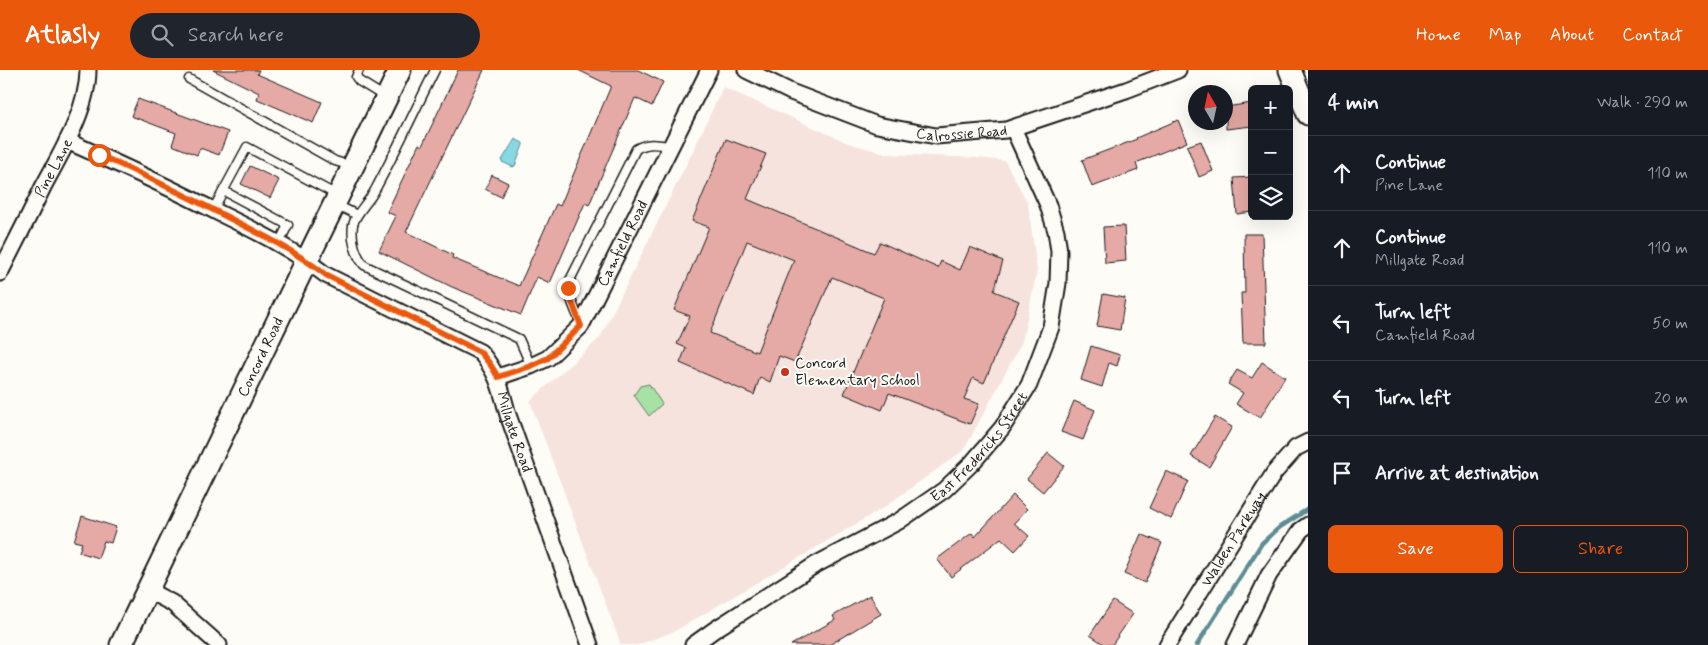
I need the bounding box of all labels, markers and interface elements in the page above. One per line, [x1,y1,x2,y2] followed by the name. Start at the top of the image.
[130,13,480,58] search box
[25,20,100,51] text: Atlasly
[148,21,176,49] icon: search
[188,23,284,48] text: Search here
[1416,23,1461,47] text: Home
[1489,23,1522,47] text: Map
[1550,23,1594,47] text: About
[1622,23,1683,47] text: Contact
[1188,85,1233,130] north arrow
[1248,85,1293,220] map controls
[1248,85,1293,130] button: +
[1328,89,1379,117] text: 4 min
[1597,92,1688,113] text: Walk · 290 m
[914,121,1008,147] street label: Calrossie Road
[1248,130,1293,175] button: −
[30,135,78,201] street label: Pine Lane
[88,144,111,167] route start
[1375,150,1446,175] text: Continue
[1328,159,1356,187] icon: ahead
[1647,163,1688,184] text: 110 m
[1248,175,1293,220] button: layers
[1375,175,1443,196] text: Pine Lane
[593,197,653,290] street label: Camfield Road
[1375,225,1446,250] text: Continue
[1328,234,1356,262] icon: ahead
[1647,238,1688,259] text: 110 m
[1375,250,1464,271] text: Millgate Road
[557,277,580,300] route end
[1375,300,1451,325] text: Turn left
[1328,309,1356,337] icon: left
[1652,313,1688,334] text: 50 m
[233,314,289,400] street label: Concord Road
[1375,325,1475,346] text: Camfield Road
[795,354,920,391] place label: Concord Elementary School
[779,366,791,378] marker: Concord Elementary School
[1328,384,1356,412] icon: left
[1375,386,1451,411] text: Turn left
[927,388,1033,507] street label: East Fredericks Street
[1654,388,1688,409] text: 20 m
[491,389,537,475] street label: Millgate Road
[1328,459,1356,487] icon: arrive
[1375,461,1539,486] text: Arrive at destination
[1197,488,1271,591] street label: Walden Parkway
[1328,525,1503,573] button: Save
[1513,525,1688,573] button: Share

